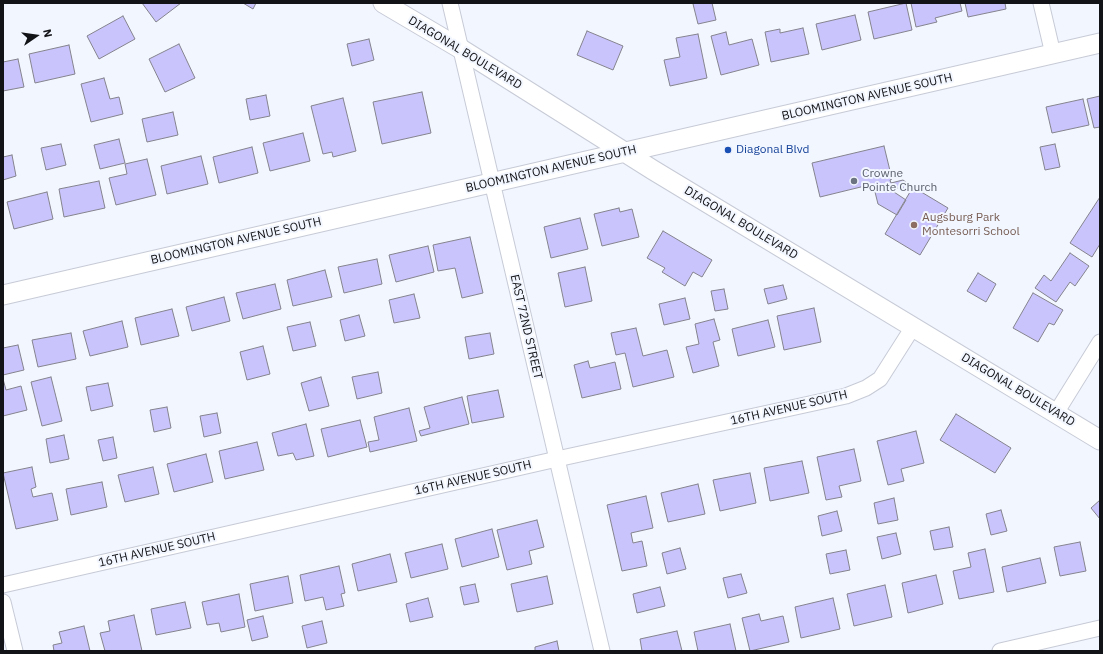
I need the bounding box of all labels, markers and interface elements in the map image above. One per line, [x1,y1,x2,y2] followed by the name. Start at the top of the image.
[406,13,524,93] street label: DIAGONAL BOULEVARD
[16,16,56,56] north arrow
[40,28,55,39] text: N
[780,70,954,124] street label: BLOOMINGTON AVENUE SOUTH
[464,142,638,196] street label: BLOOMINGTON AVENUE SOUTH
[736,143,810,157] place label: Diagonal Blvd
[723,145,733,155] marker: Diagonal Blvd
[862,167,937,195] place label: Crowne Pointe Church
[849,176,859,186] marker: Crowne Pointe Church
[682,183,800,263] street label: DIAGONAL BOULEVARD
[922,211,1020,239] place label: Augsburg Park Montesorri School
[149,214,323,268] street label: BLOOMINGTON AVENUE SOUTH
[909,220,919,230] marker: Augsburg Park Montesorri School
[507,273,545,381] street label: EAST 72ND STREET
[959,350,1077,430] street label: DIAGONAL BOULEVARD
[729,388,849,428] street label: 16TH AVENUE SOUTH
[413,458,533,498] street label: 16TH AVENUE SOUTH
[97,530,217,570] street label: 16TH AVENUE SOUTH

